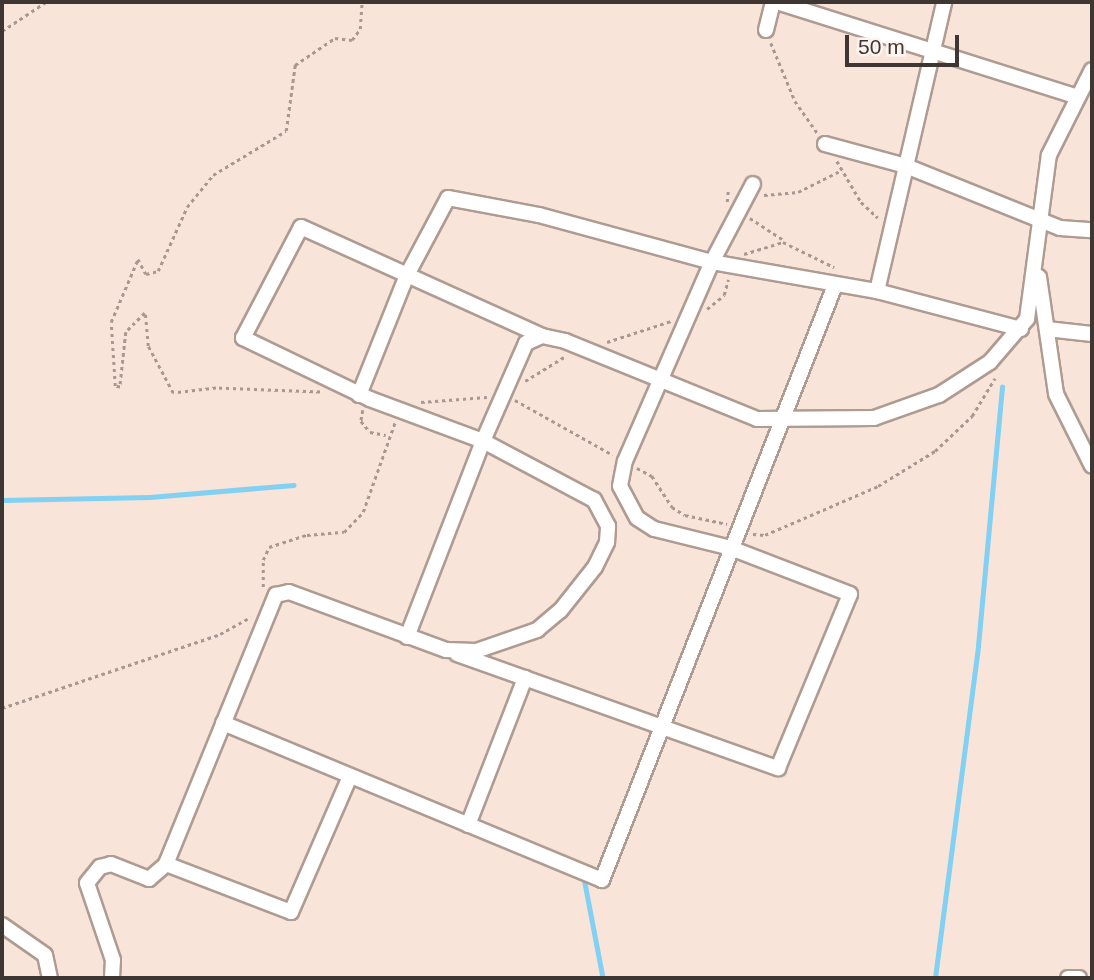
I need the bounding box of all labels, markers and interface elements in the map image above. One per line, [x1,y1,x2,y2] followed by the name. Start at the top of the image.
[849,21,963,65] scale bar
[858,35,905,58] text: 50 m

